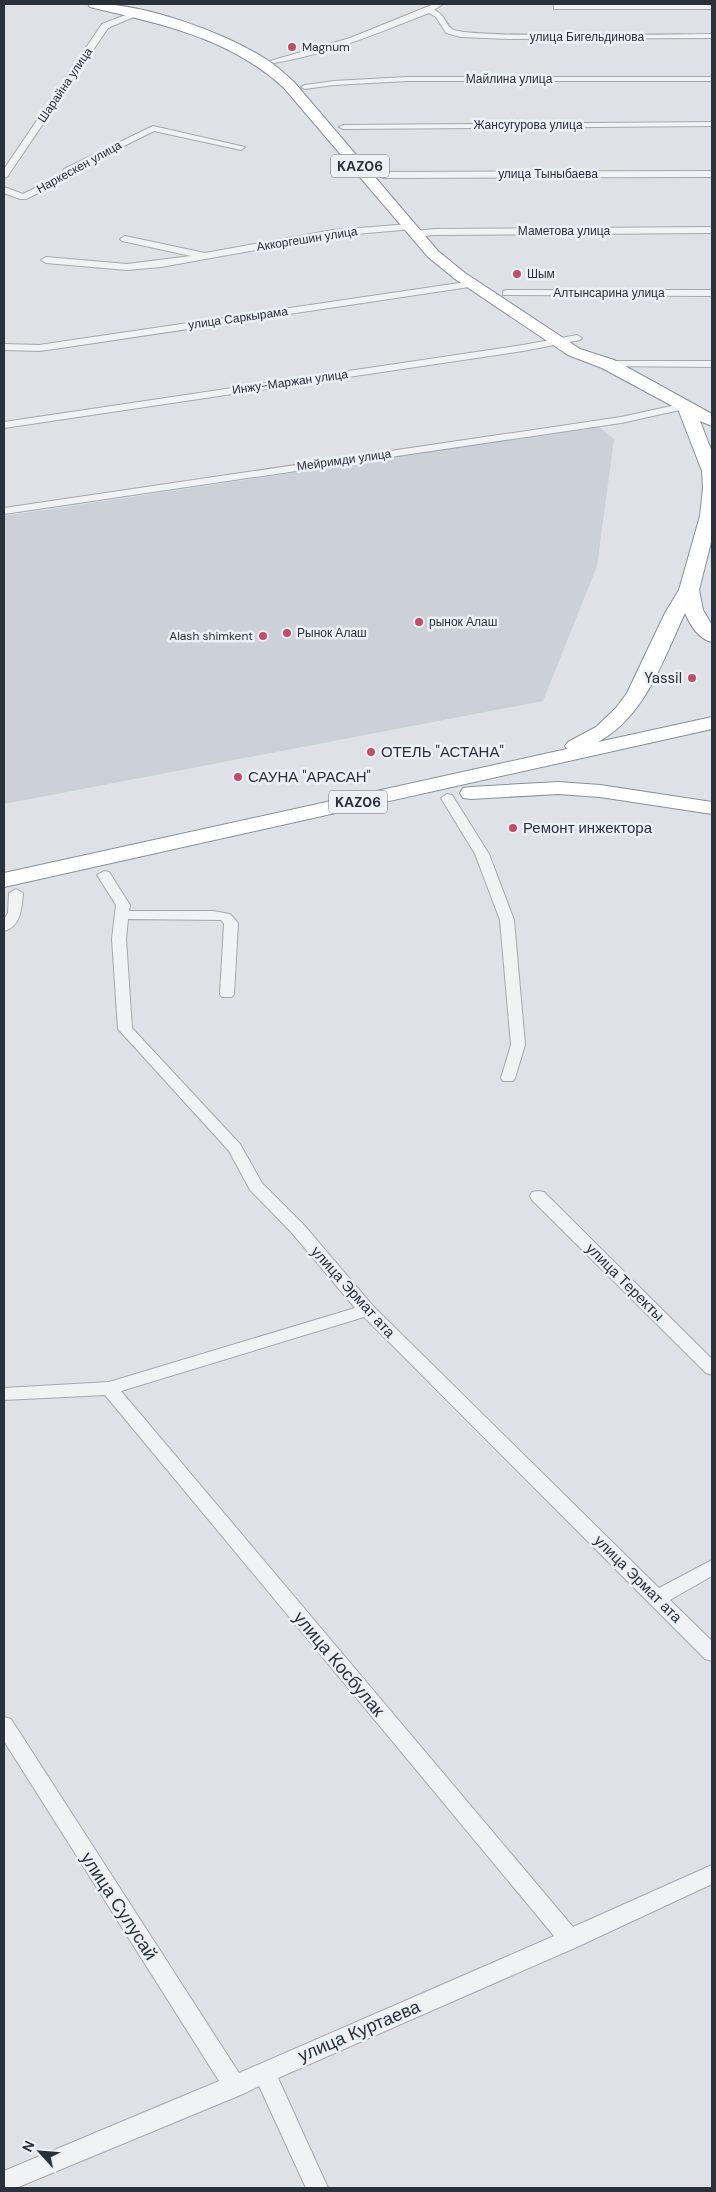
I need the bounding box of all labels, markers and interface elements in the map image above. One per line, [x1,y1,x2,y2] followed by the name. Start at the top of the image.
[530,29,644,45] street label: улица Бигельдинова
[302,39,350,55] place label: Magnum
[286,41,298,53] marker: Magnum
[34,44,96,126] street label: Шарайна улица
[466,71,553,87] street label: Майлина улица
[473,117,583,133] street label: Жансугурова улица
[34,137,125,197] street label: Наркескен улица
[331,154,389,178] road number: KАZ06
[498,166,598,182] street label: улица Тыныбаева
[255,223,359,255] street label: Аккоргешин улица
[518,223,611,239] street label: Маметова улица
[527,266,555,282] place label: Шым
[511,268,523,280] marker: Шым
[553,285,665,301] street label: Алтынсарина улица
[187,303,289,333] street label: улица Саркырама
[231,366,349,398] street label: Инжу-Маржан улица
[296,445,392,475] street label: Мейримди улица
[429,614,497,630] place label: рынок Алаш
[413,616,425,628] marker: рынок Алаш
[297,625,367,641] place label: Рынок Алаш
[281,627,293,639] marker: Рынок Алаш
[169,628,253,644] place label: Alash shimkent
[257,630,269,642] marker: Alash shimkent
[644,668,682,688] place label: Yassil
[686,672,698,684] marker: Yassil
[381,742,504,762] place label: ОТЕЛЬ "АСТАНА"
[365,746,377,758] marker: ОТЕЛЬ "АСТАНА"
[248,767,371,787] place label: САУНА "АРАСАН"
[232,771,244,783] marker: САУНА "АРАСАН"
[329,790,387,814] road number: KАZ06
[523,818,653,838] place label: Ремонт инжектора
[507,822,519,834] marker: Ремонт инжектора
[582,1239,668,1325] street label: улица Теректы
[307,1242,400,1343] street label: улица Эрмат ата
[590,1531,687,1628] street label: улица Эрмат ата
[288,1606,390,1722] street label: улица Косбулак
[75,1847,163,1965] street label: улица Сулусай
[294,1994,425,2068] street label: улица Куртаева
[15,2127,65,2177] north arrow
[18,2138,39,2155] text: N

